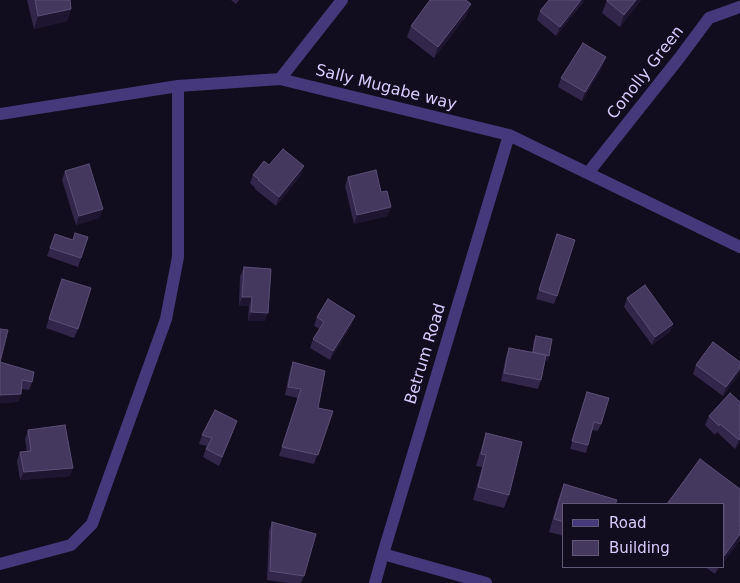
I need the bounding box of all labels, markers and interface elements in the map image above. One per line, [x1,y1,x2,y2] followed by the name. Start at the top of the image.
[604,23,688,123] street label: Conolly Green
[313,61,459,115] street label: Sally Mugabe way
[402,301,450,407] street label: Betrum Road
[562,503,725,568] legend
[609,514,647,532] text: Road
[609,539,670,557] text: Building

